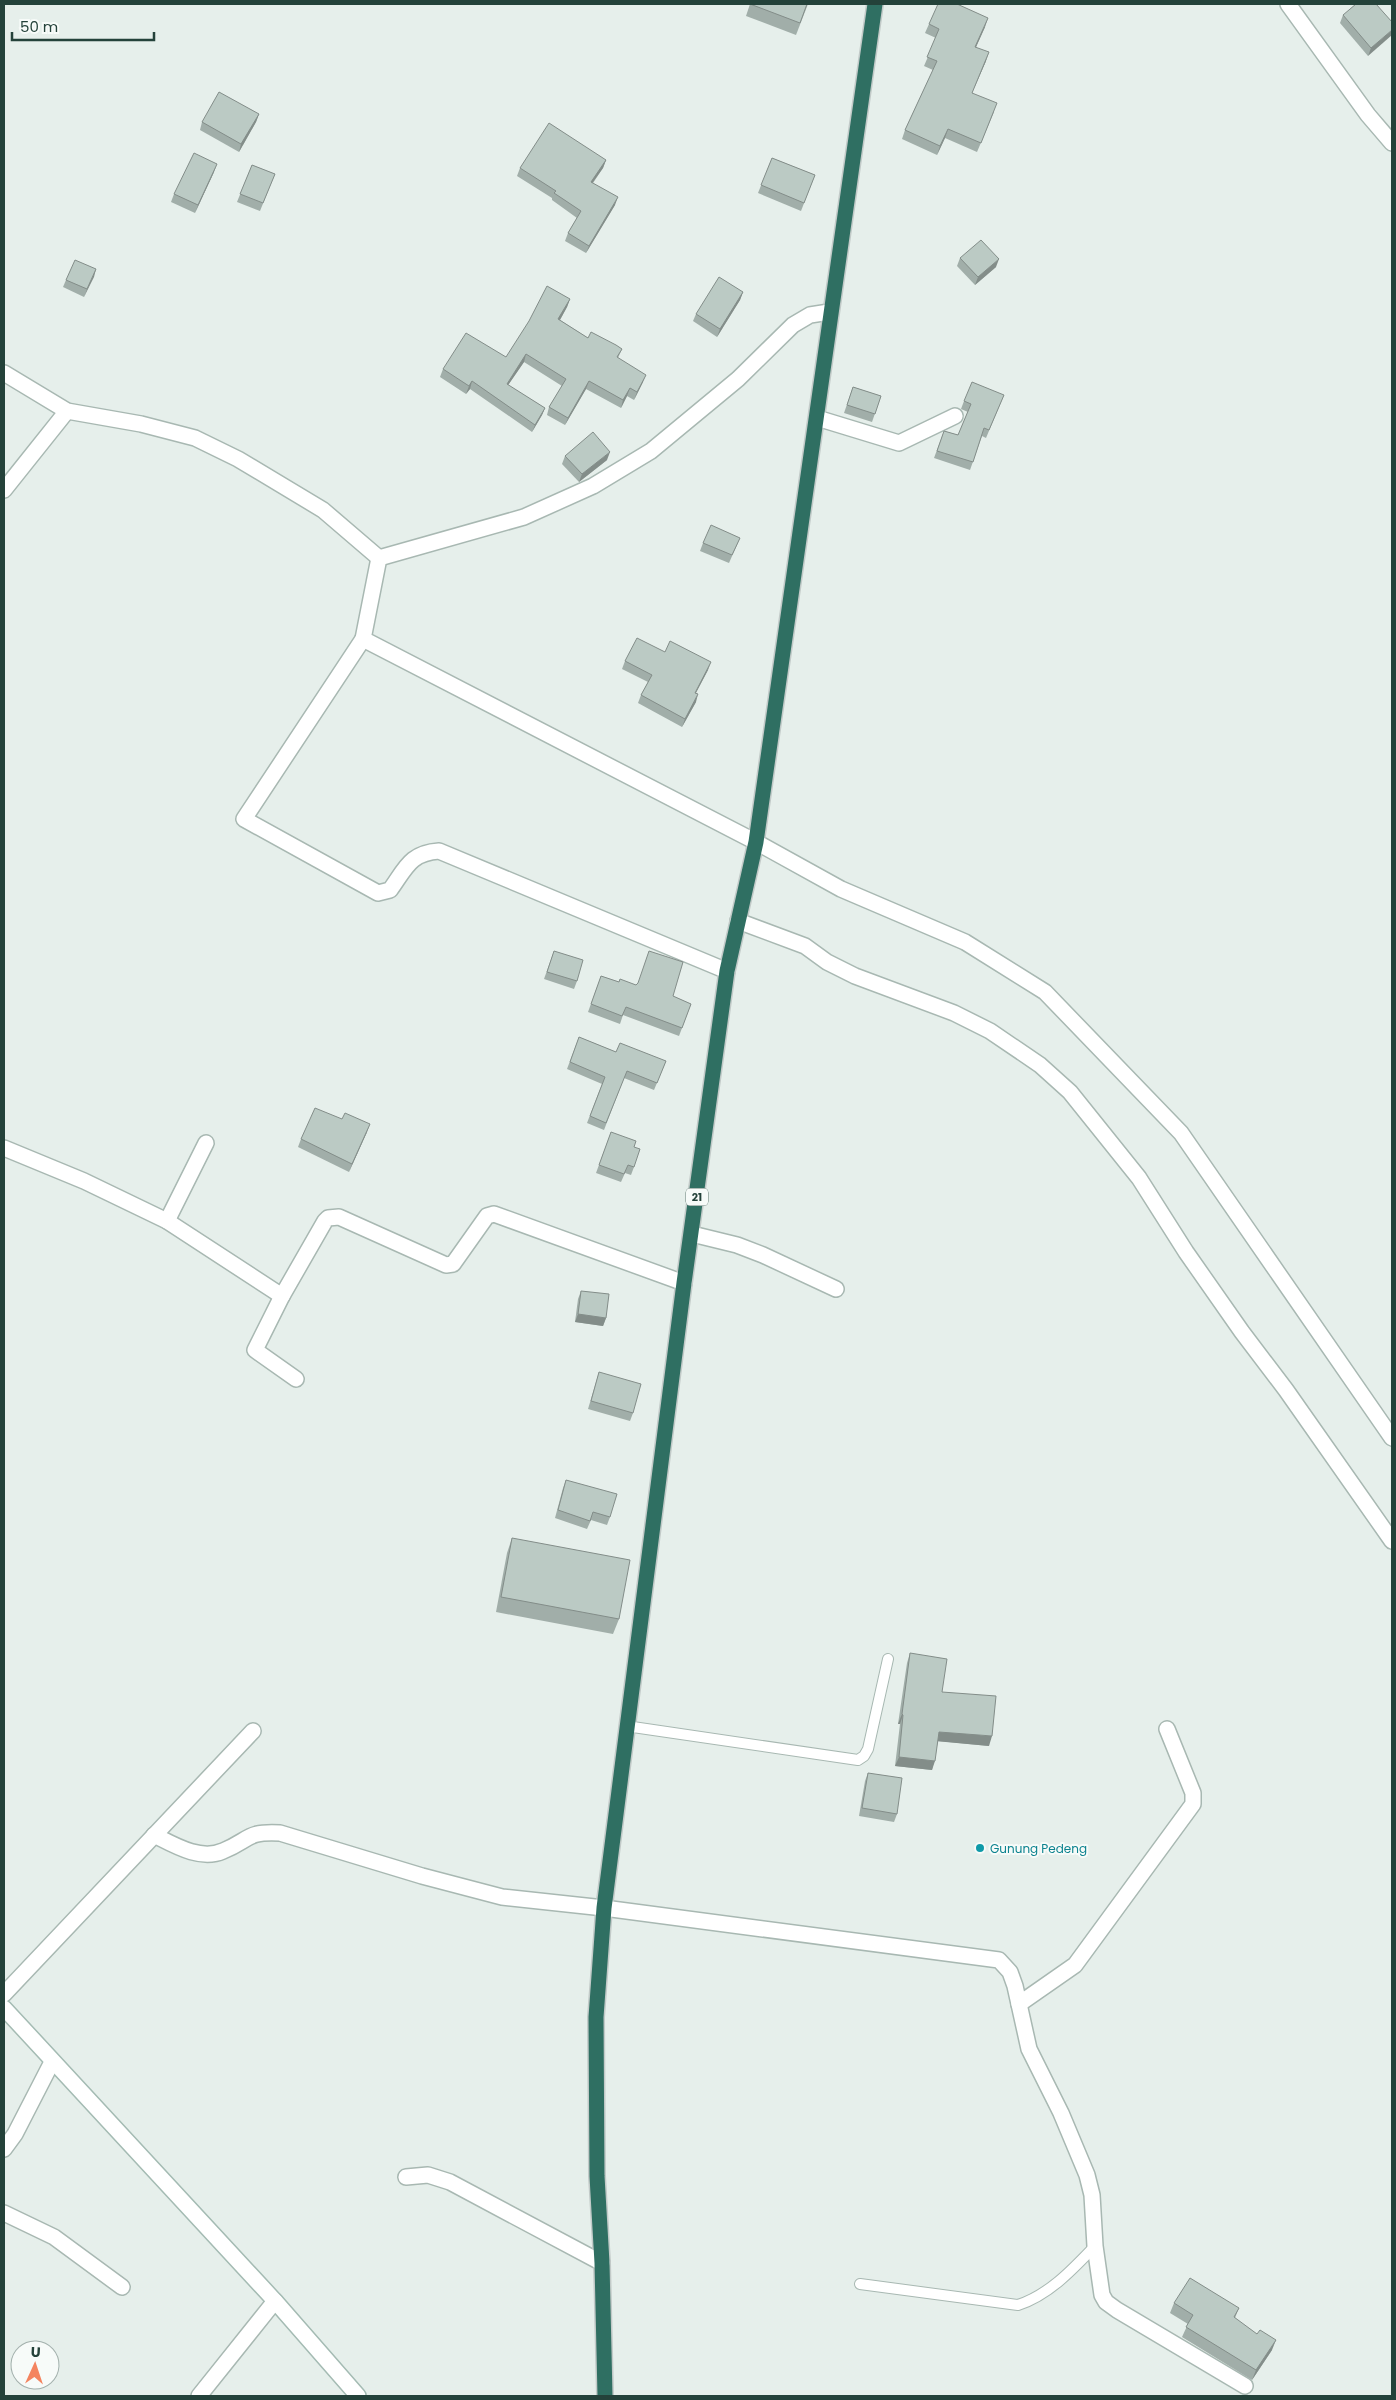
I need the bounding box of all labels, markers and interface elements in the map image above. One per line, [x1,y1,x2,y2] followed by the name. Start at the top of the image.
[12,10,155,42] scale bar
[20,16,58,37] text: 50 m
[686,1188,708,1206] road number: 21
[990,1840,1087,1857] place label: Gunung Pedeng
[974,1842,986,1854] marker: Gunung Pedeng
[10,2340,60,2390] north arrow
[30,2342,41,2362] text: U

